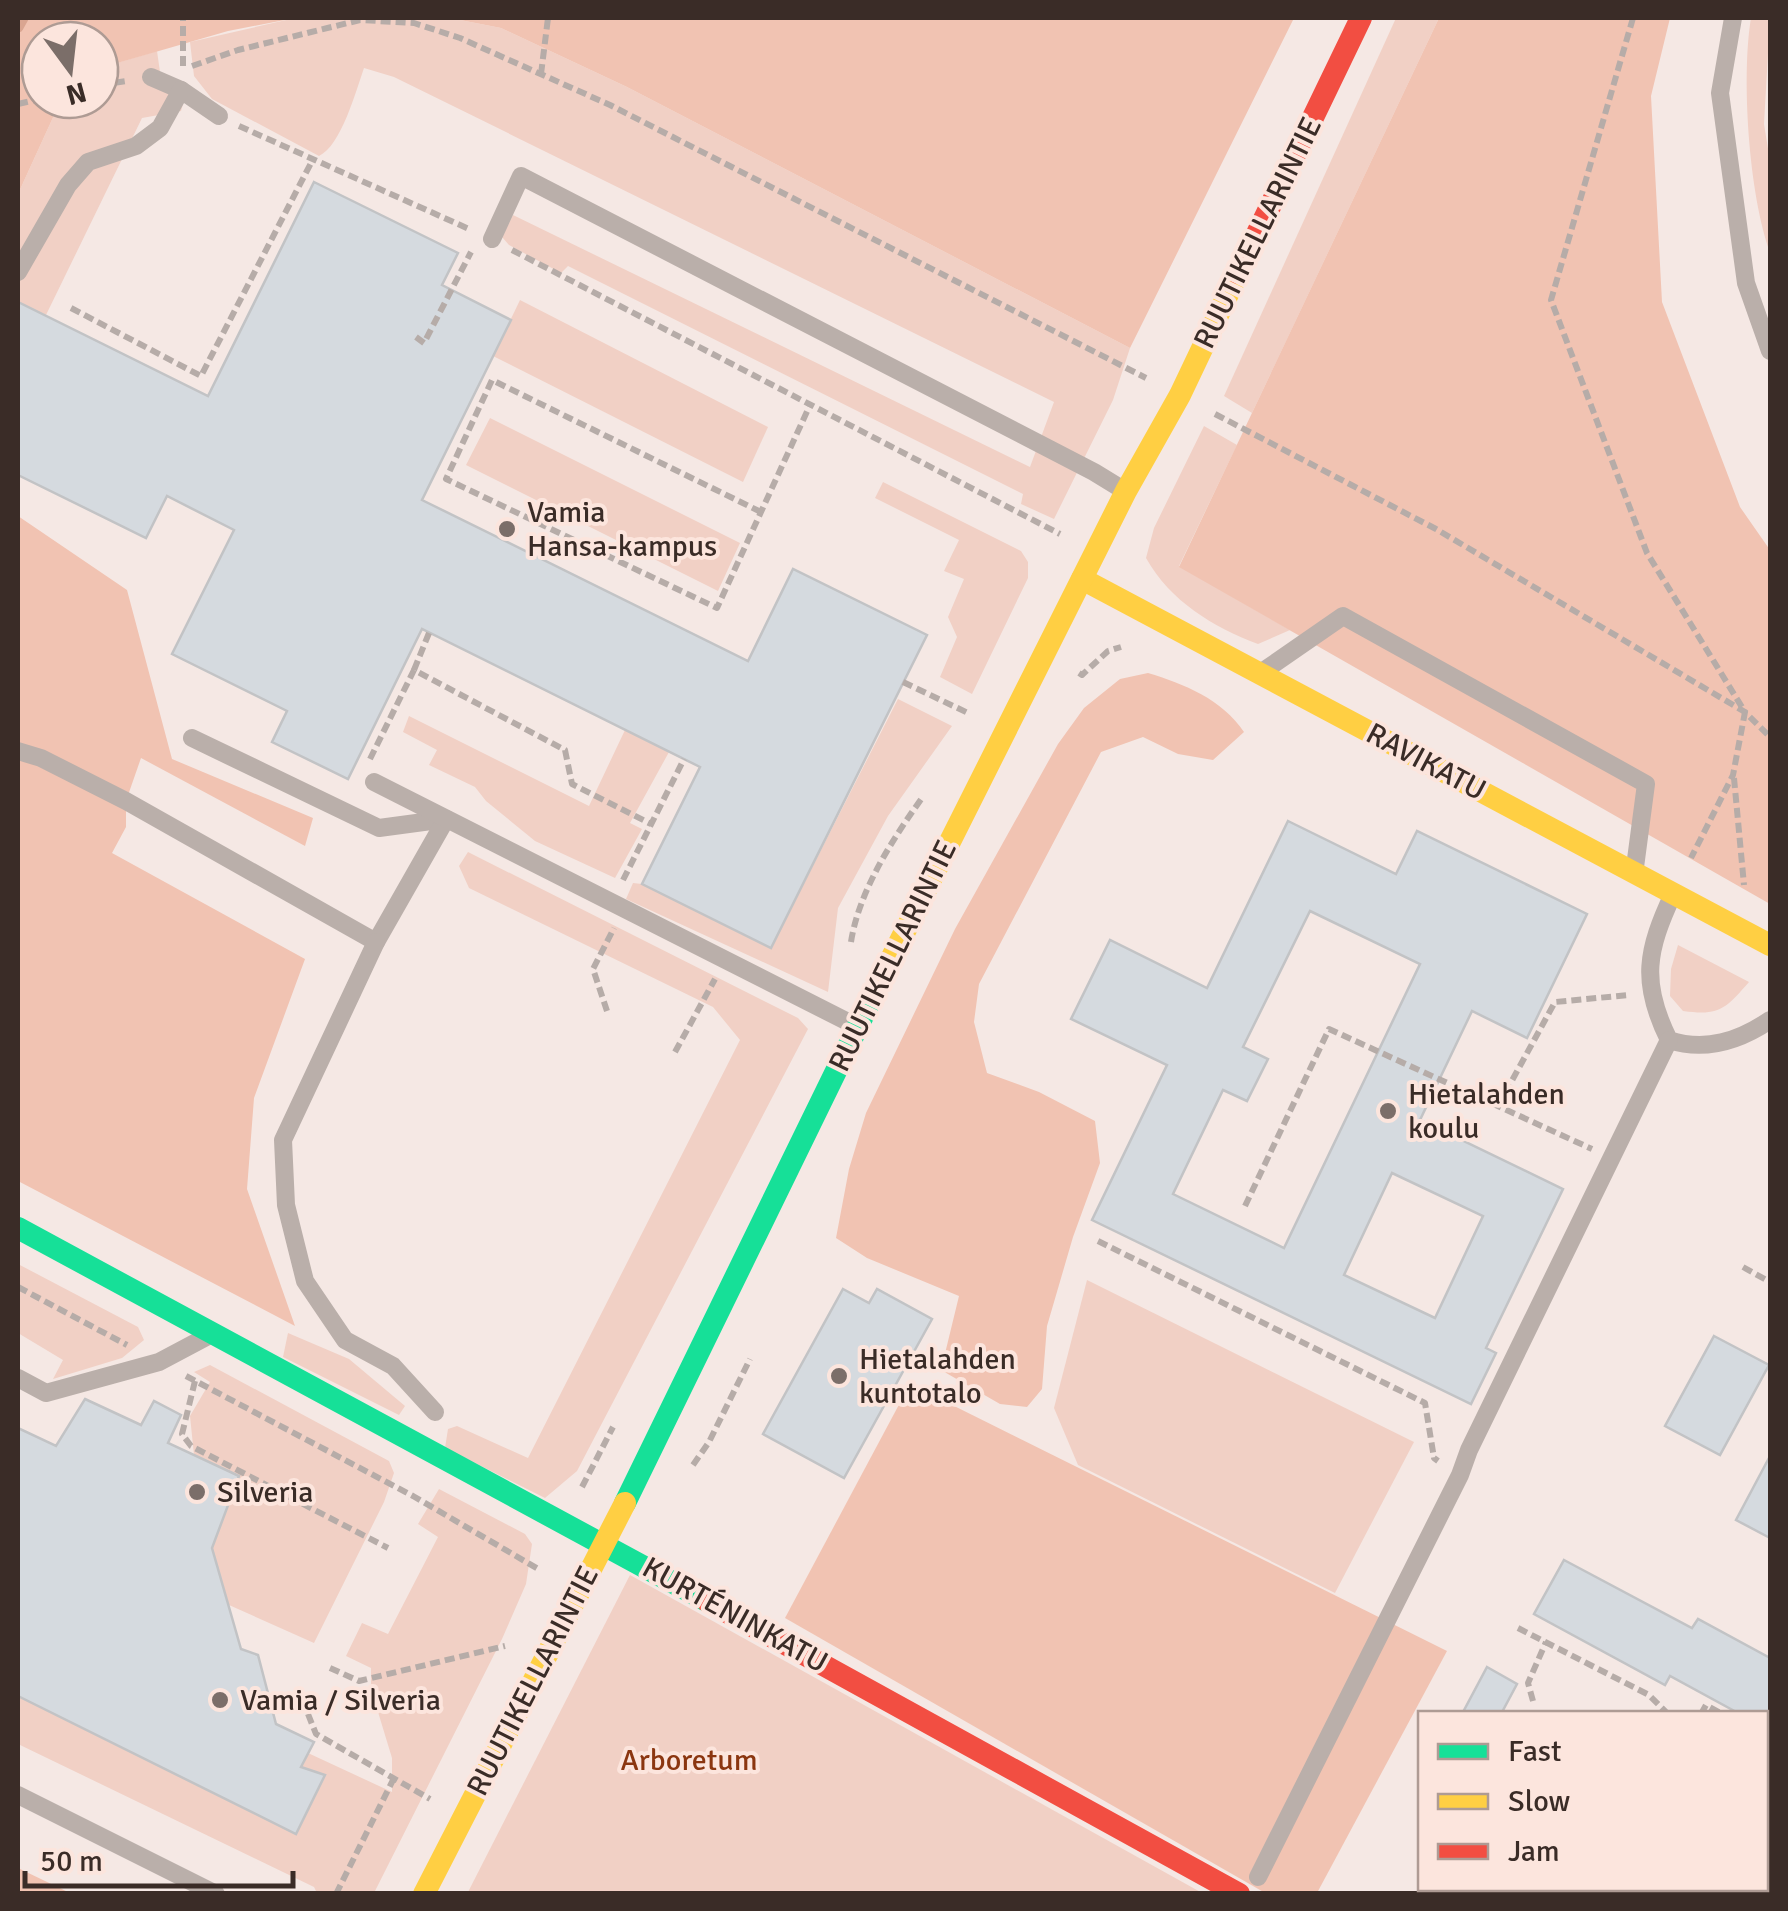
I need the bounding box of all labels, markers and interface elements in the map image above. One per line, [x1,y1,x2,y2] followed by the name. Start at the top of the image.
[20,20,120,120] north arrow
[62,74,90,112] text: N
[1186,111,1330,355] street label: RUUTIKELLARINTIE
[527,494,717,565] place label: Vamia Hansa-kampus
[496,518,518,540] marker: Vamia Hansa-kampus
[1360,715,1492,809] street label: RAVIKATU
[821,834,965,1078] street label: RUUTIKELLARINTIE
[1408,1076,1565,1147] place label: Hietalahden koulu
[1377,1100,1399,1122] marker: Hietalahden koulu
[859,1341,1016,1412] place label: Hietalahden kuntotalo
[828,1365,850,1387] marker: Hietalahden kuntotalo
[217,1474,313,1511] place label: Silveria
[186,1481,208,1503] marker: Silveria
[636,1549,834,1681] street label: KURTÉNINKATU
[459,1560,607,1802] street label: RUUTIKELLARINTIE
[240,1682,441,1719] place label: Vamia / Silveria
[209,1689,231,1711] marker: Vamia / Silveria
[1418,1711,1768,1891] legend
[1508,1733,1561,1770] text: Fast
[620,1742,758,1779] park label: Arboretum
[1508,1783,1570,1820] text: Slow
[25,1826,292,1888] scale bar
[1508,1833,1560,1870] text: Jam
[40,1843,103,1880] text: 50 m

